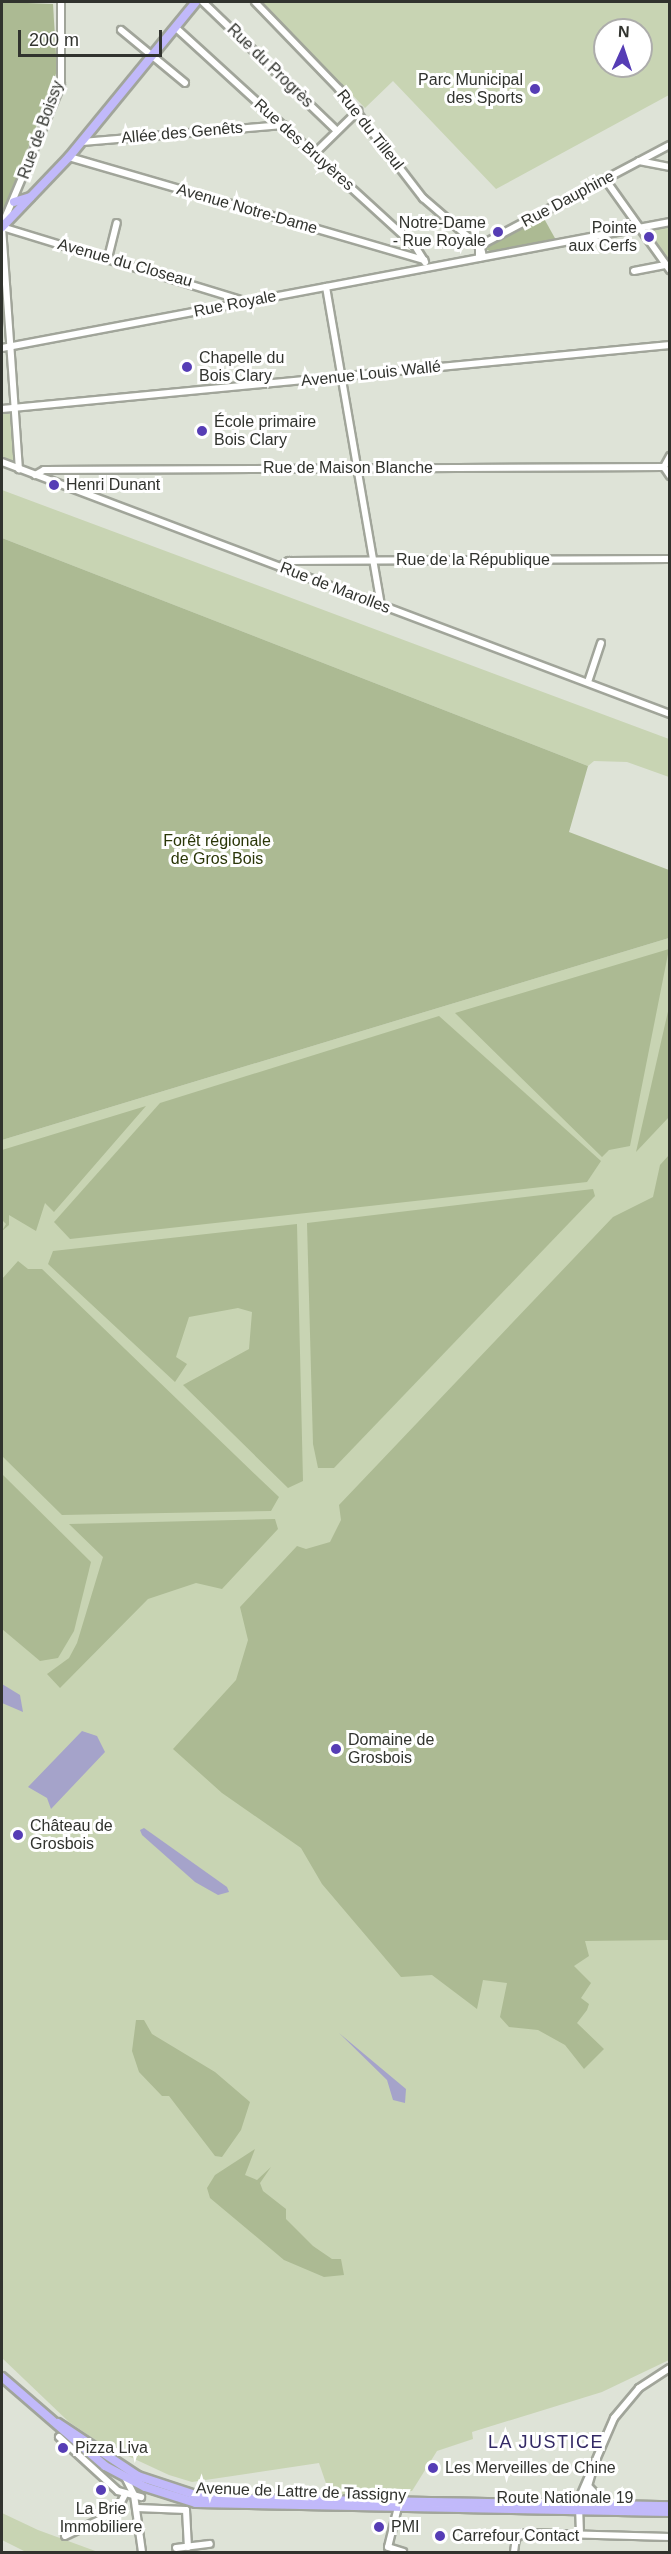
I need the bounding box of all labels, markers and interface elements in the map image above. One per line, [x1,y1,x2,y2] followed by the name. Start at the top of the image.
[21,18,165,56] scale bar
[593,18,653,78] north arrow
[223,20,317,112] street label: Rue du Progrès
[618,23,630,40] text: N
[29,30,79,50] text: 200 m
[418,70,523,108] place label: Parc Municipal des Sports
[14,78,68,182] street label: Rue de Boissy
[528,82,542,96] marker: Parc Municipal des Sports
[333,86,407,174] street label: Rue du Tilleul
[250,95,358,195] street label: Rue des Bruyères
[120,118,244,148] street label: Allée des Genêts
[518,167,618,231] street label: Rue Dauphine
[174,180,320,238] street label: Avenue Notre-Dame
[393,213,486,251] place label: Notre-Dame - Rue Royale
[569,218,637,256] place label: Pointe aux Cerfs
[491,225,505,239] marker: Notre-Dame - Rue Royale
[642,230,656,244] marker: Pointe aux Cerfs
[55,235,195,291] street label: Avenue du Closeau
[192,287,278,321] street label: Rue Royale
[199,348,284,386] place label: Chapelle du Bois Clary
[300,357,442,391] street label: Avenue Louis Wallé
[180,360,194,374] marker: Chapelle du Bois Clary
[214,412,316,450] place label: École primaire Bois Clary
[195,424,209,438] marker: École primaire Bois Clary
[263,458,433,478] street label: Rue de Maison Blanche
[66,475,160,495] place label: Henri Dunant
[47,478,61,492] marker: Henri Dunant
[396,550,550,570] street label: Rue de la République
[277,558,393,618] street label: Rue de Marolles
[163,831,271,869] park label: Forêt régionale de Gros Bois
[348,1730,434,1768] place label: Domaine de Grosbois
[329,1742,343,1756] marker: Domaine de Grosbois
[30,1816,113,1854] place label: Château de Grosbois
[11,1828,25,1842] marker: Château de Grosbois
[487,2431,605,2453] district label: LA JUSTICE
[75,2438,148,2458] place label: Pizza Liva
[56,2441,70,2455] marker: Pizza Liva
[445,2458,616,2478] place label: Les Merveilles de Chine
[426,2461,440,2475] marker: Les Merveilles de Chine
[195,2479,407,2505] street label: Avenue de Lattre de Tassigny
[94,2483,108,2497] marker: La Brie Immobiliere
[497,2488,633,2508] street label: Route Nationale 19
[60,2499,142,2537] place label: La Brie Immobiliere
[391,2517,419,2537] place label: PMI
[372,2520,386,2534] marker: PMI
[452,2526,579,2546] place label: Carrefour Contact
[433,2529,447,2543] marker: Carrefour Contact

